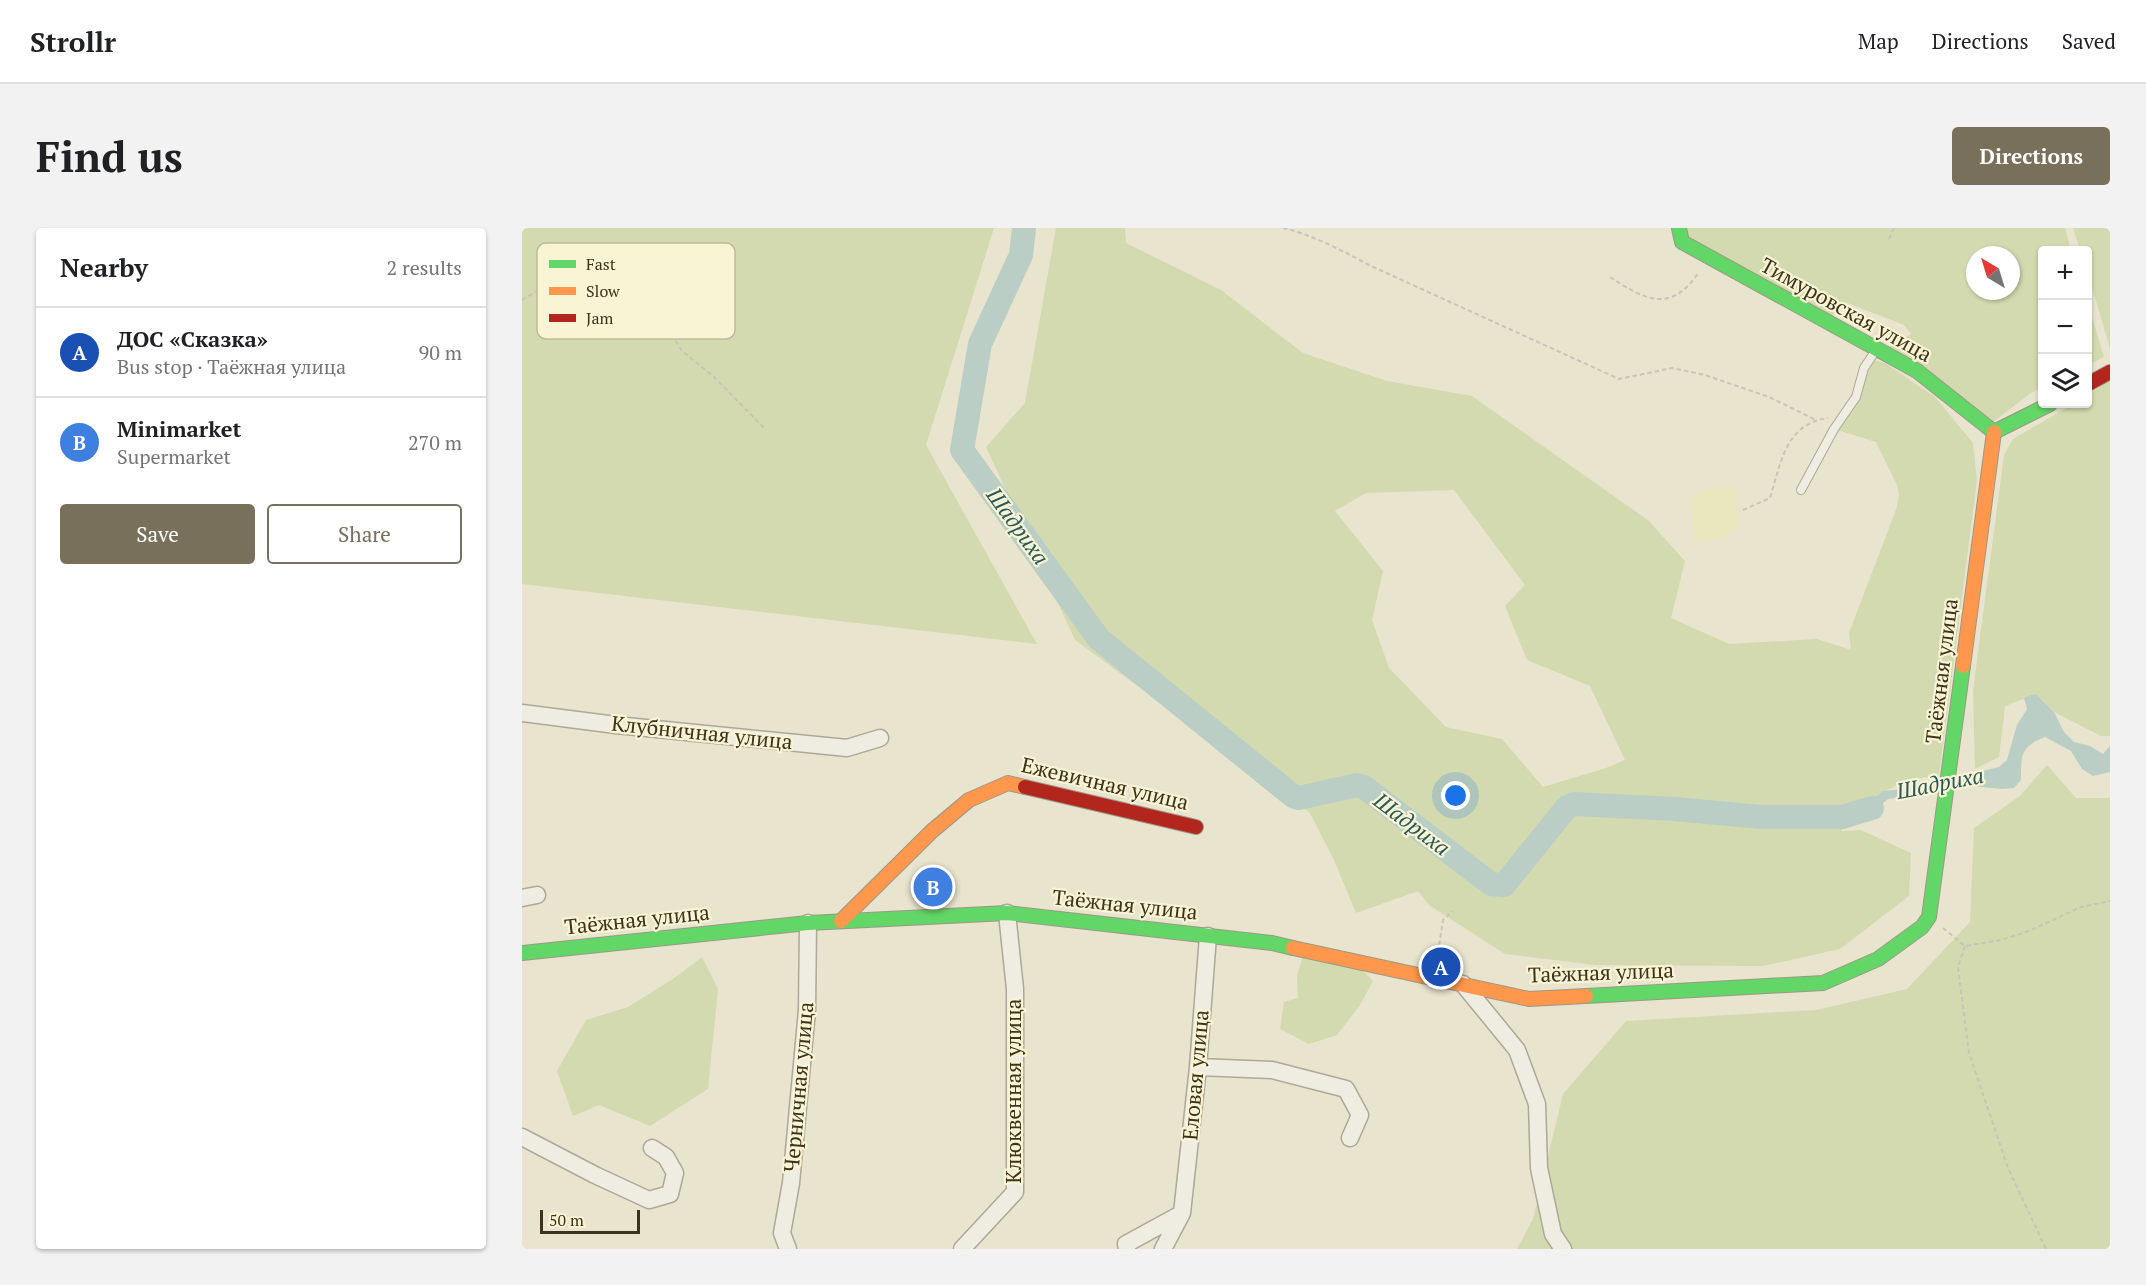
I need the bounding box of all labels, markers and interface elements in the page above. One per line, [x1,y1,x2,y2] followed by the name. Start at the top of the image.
[30,23,116,60] text: Strollr
[1858,27,1899,55] text: Map
[1932,27,2029,55] text: Directions
[2062,27,2116,55] text: Saved
[1952,127,2110,185] button: Directions
[36,128,183,184] text: Find us
[537,243,735,339] legend
[1966,246,2020,300] north arrow
[2038,246,2092,408] map controls
[2038,246,2092,300] button: +
[60,250,148,284] text: Nearby
[1756,250,1937,368] street label: Тимуровская улица
[586,253,616,275] text: Fast
[387,254,462,281] text: 2 results
[586,280,620,302] text: Slow
[2038,300,2092,354] button: −
[586,307,614,329] text: Jam
[117,324,268,353] text: ДОС «Сказка»
[72,339,87,366] text: A
[419,339,462,366] text: 90 m
[117,353,346,380] text: Bus stop · Таёжная улица
[2038,354,2092,408] button: layers
[117,414,241,443] text: Minimarket
[73,429,86,456] text: B
[408,429,462,456] text: 270 m
[117,443,231,470] text: Supermarket
[980,481,1056,570] water label: Шадриха
[60,504,255,564] button: Save
[267,504,462,564] button: Share
[1918,596,1964,745] street label: Таёжная улица
[610,709,794,755] street label: Клубничная улица
[1019,750,1192,816] street label: Ежевичная улица
[1893,760,1986,805] water label: Шадриха
[1441,781,1470,810] your location
[1368,785,1456,862] water label: Шадриха
[914,864,952,910] pin: B
[1051,882,1200,926] street label: Таёжная улица
[563,897,711,941] street label: Таёжная улица
[1422,944,1460,990] pin: A
[1528,955,1675,989] street label: Таёжная улица
[999,998,1027,1183] street label: Клюквенная улица
[777,1000,819,1173] street label: Черничная улица
[1175,1008,1215,1141] street label: Еловая улица
[540,1207,640,1234] scale bar
[549,1209,584,1231] text: 50 m

